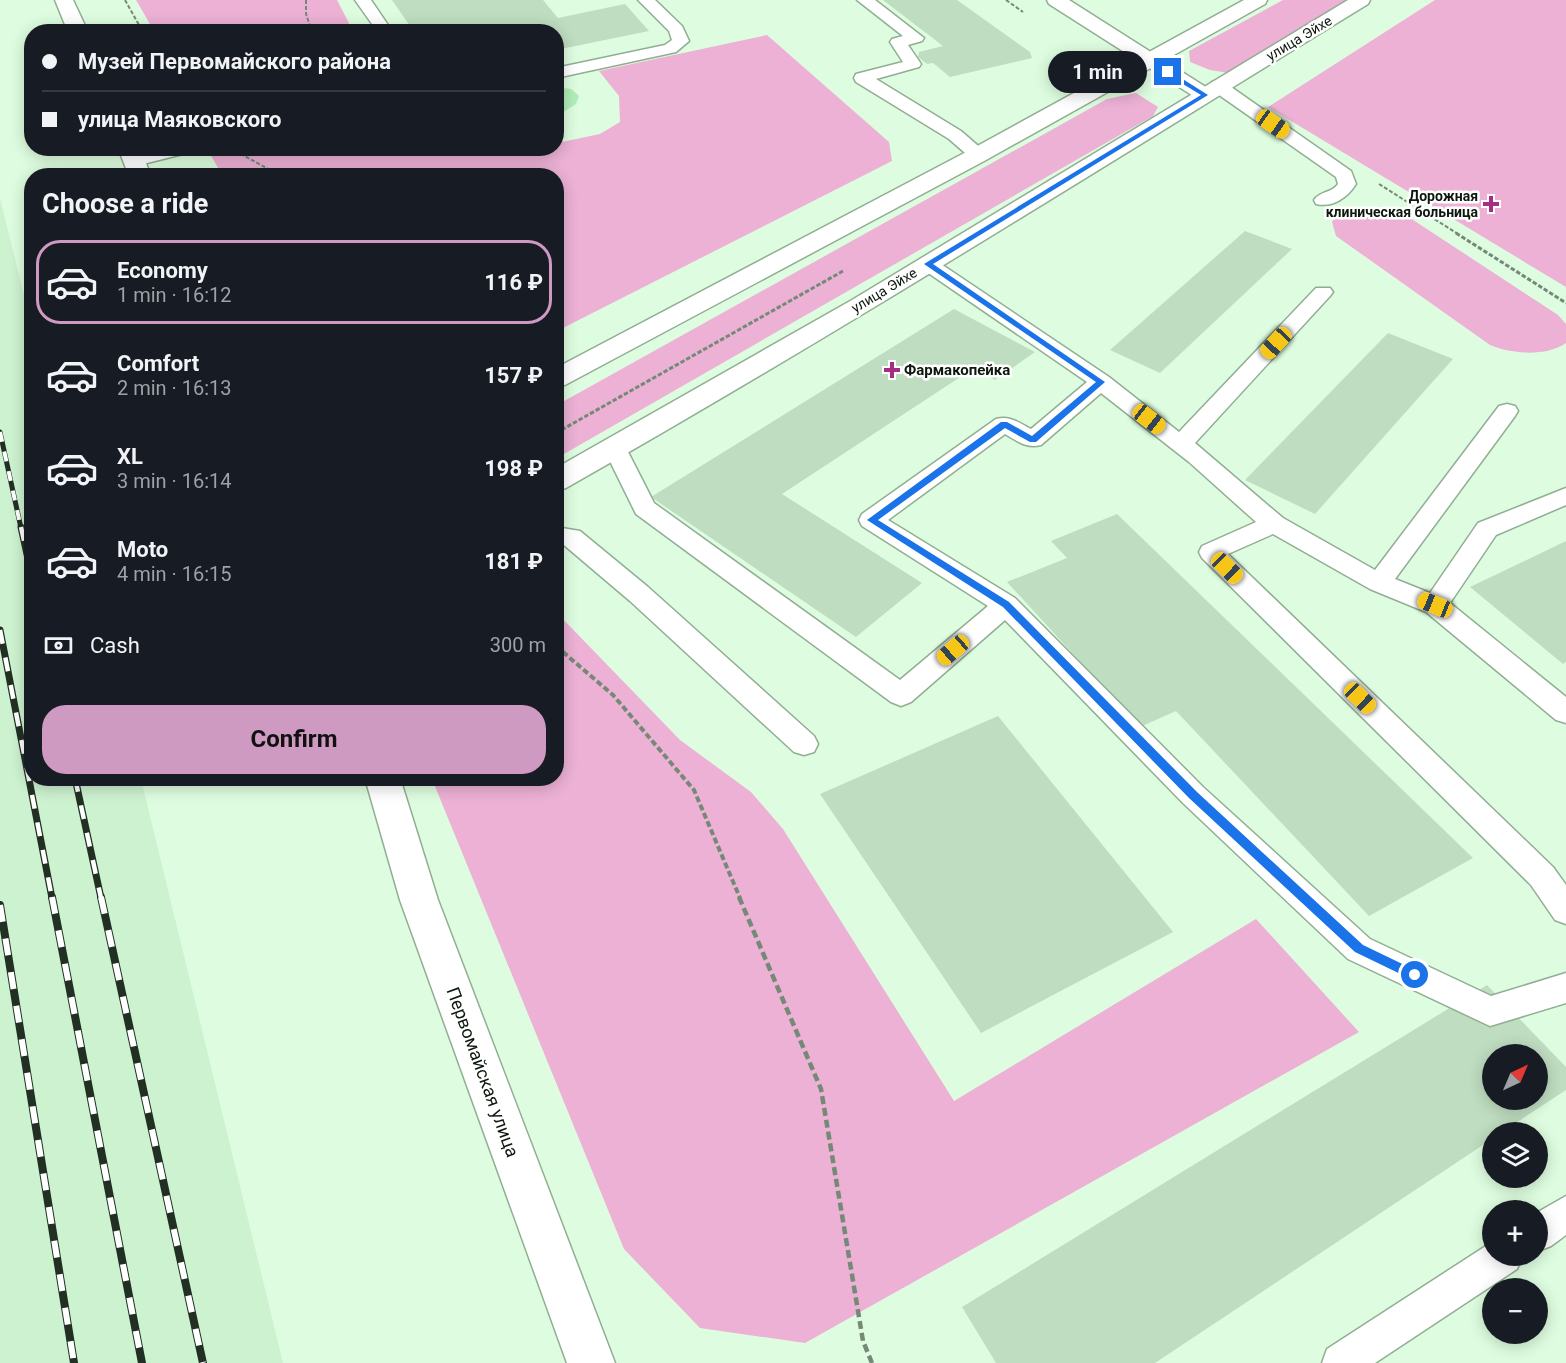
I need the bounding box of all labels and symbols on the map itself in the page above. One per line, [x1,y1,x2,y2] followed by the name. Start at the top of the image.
[1263,12,1335,64] street label: улица Эйхе
[1048,51,1147,93] callout: 1 min
[1154,58,1181,85] route end
[1253,106,1293,142] car
[1326,188,1478,220] place label: Дорожная клиническая больница
[1482,195,1500,213] marker: Дорожная клиническая больница
[848,264,920,316] street label: улица Эйхе
[1257,324,1295,362] car
[904,361,1010,379] place label: Фармакопейка
[885,363,899,377] marker: Фармакопейка
[1129,401,1169,437] car
[1208,549,1246,587] car
[1415,590,1455,620] car
[934,631,972,669] car
[1341,679,1379,717] car
[1401,961,1428,988] route start
[442,984,524,1160] street label: Первомайская улица
[1482,1044,1548,1110] north arrow

